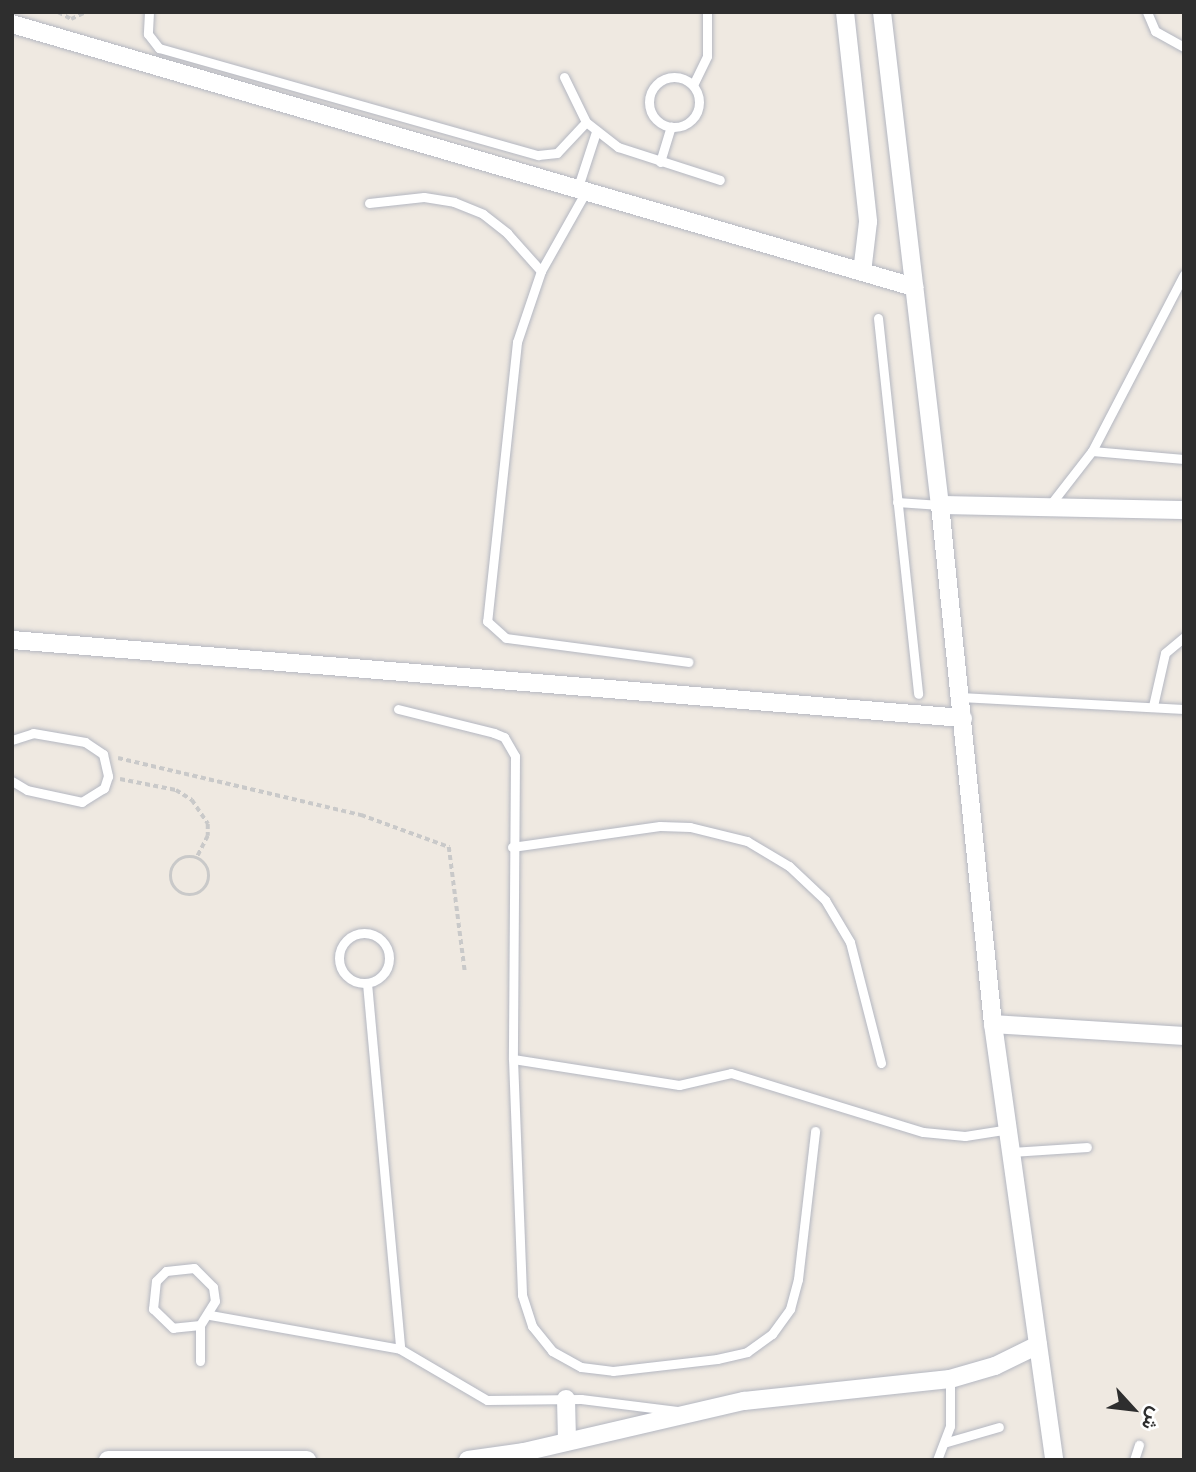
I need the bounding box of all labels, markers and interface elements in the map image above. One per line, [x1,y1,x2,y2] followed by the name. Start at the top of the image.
[1098,1374,1168,1444] north arrow
[1136,1403,1168,1435] text: ش

